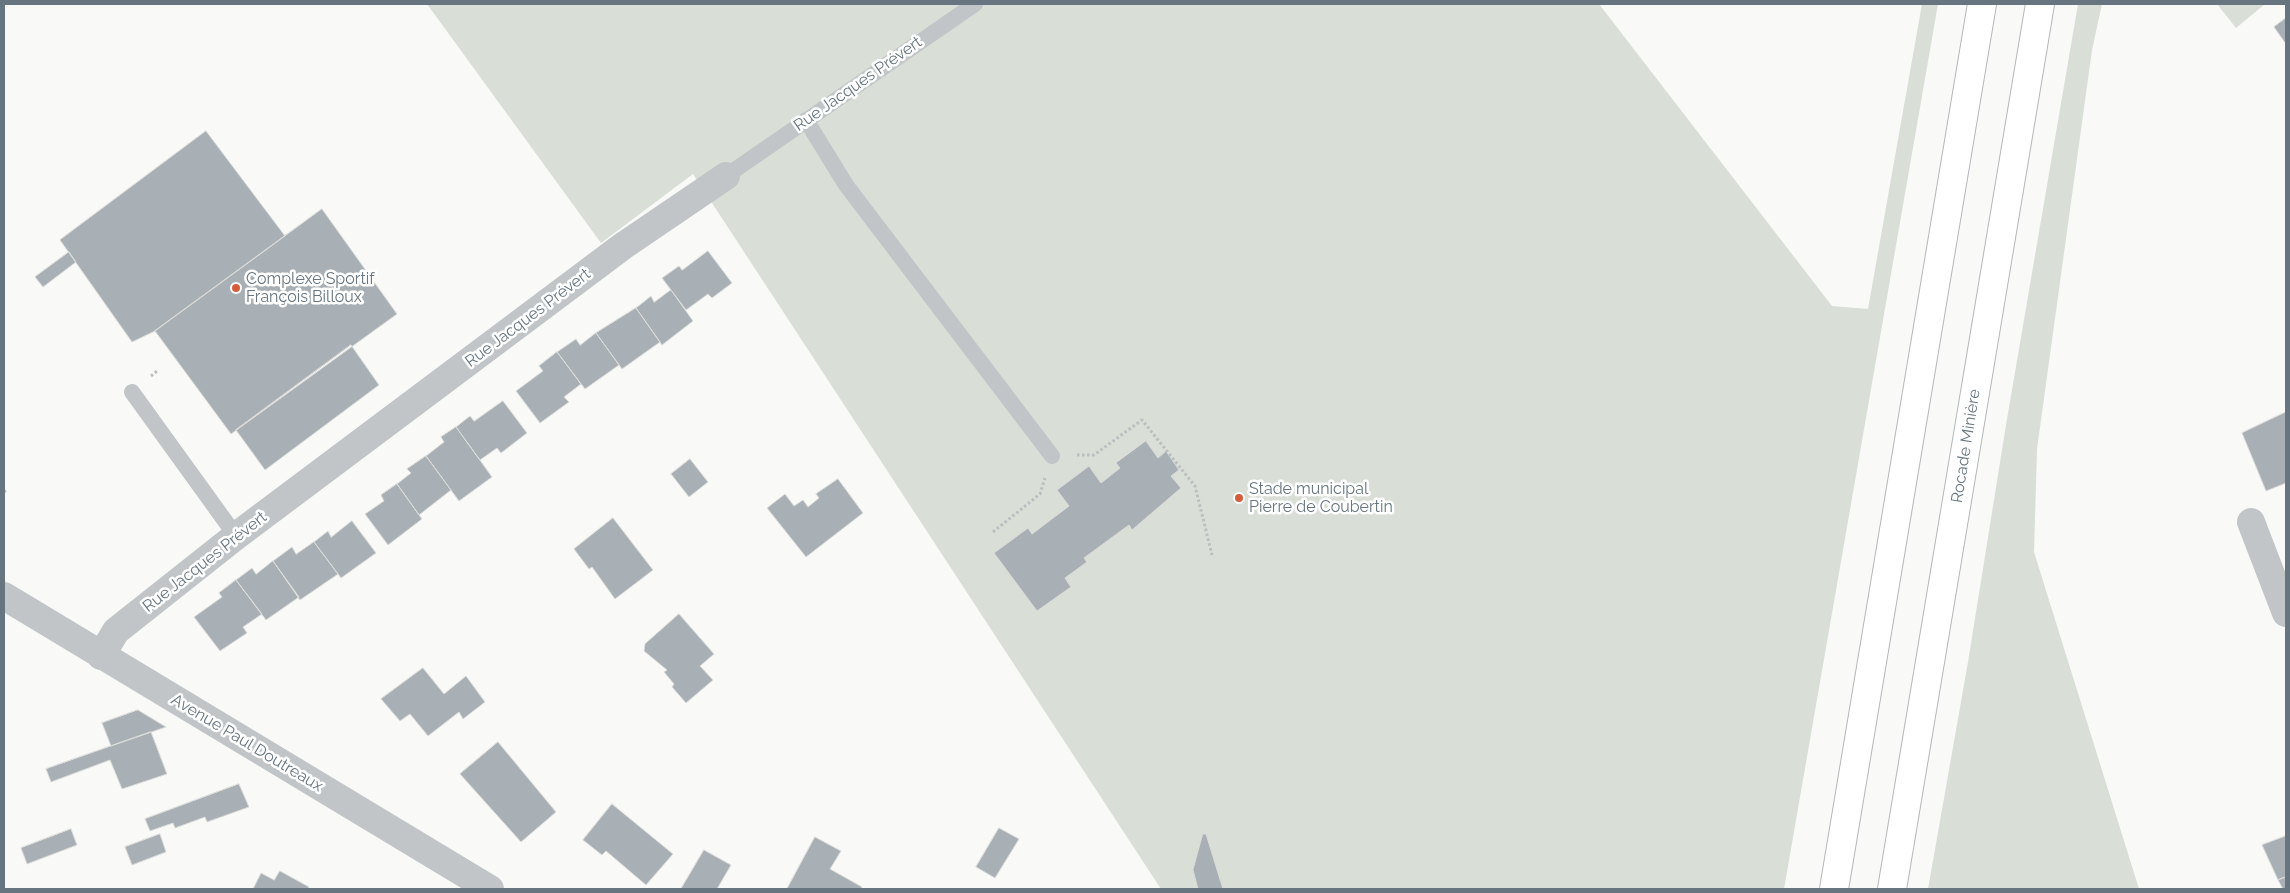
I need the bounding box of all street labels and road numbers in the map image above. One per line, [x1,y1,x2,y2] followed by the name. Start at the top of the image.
[790,33,926,135] street label: Rue Jacques Prévert
[462,265,594,371] street label: Rue Jacques Prévert
[1948,388,1984,504] street label: Rocade Minière
[139,508,271,616] street label: Rue Jacques Prévert
[168,690,326,796] street label: Avenue Paul Doutreaux

